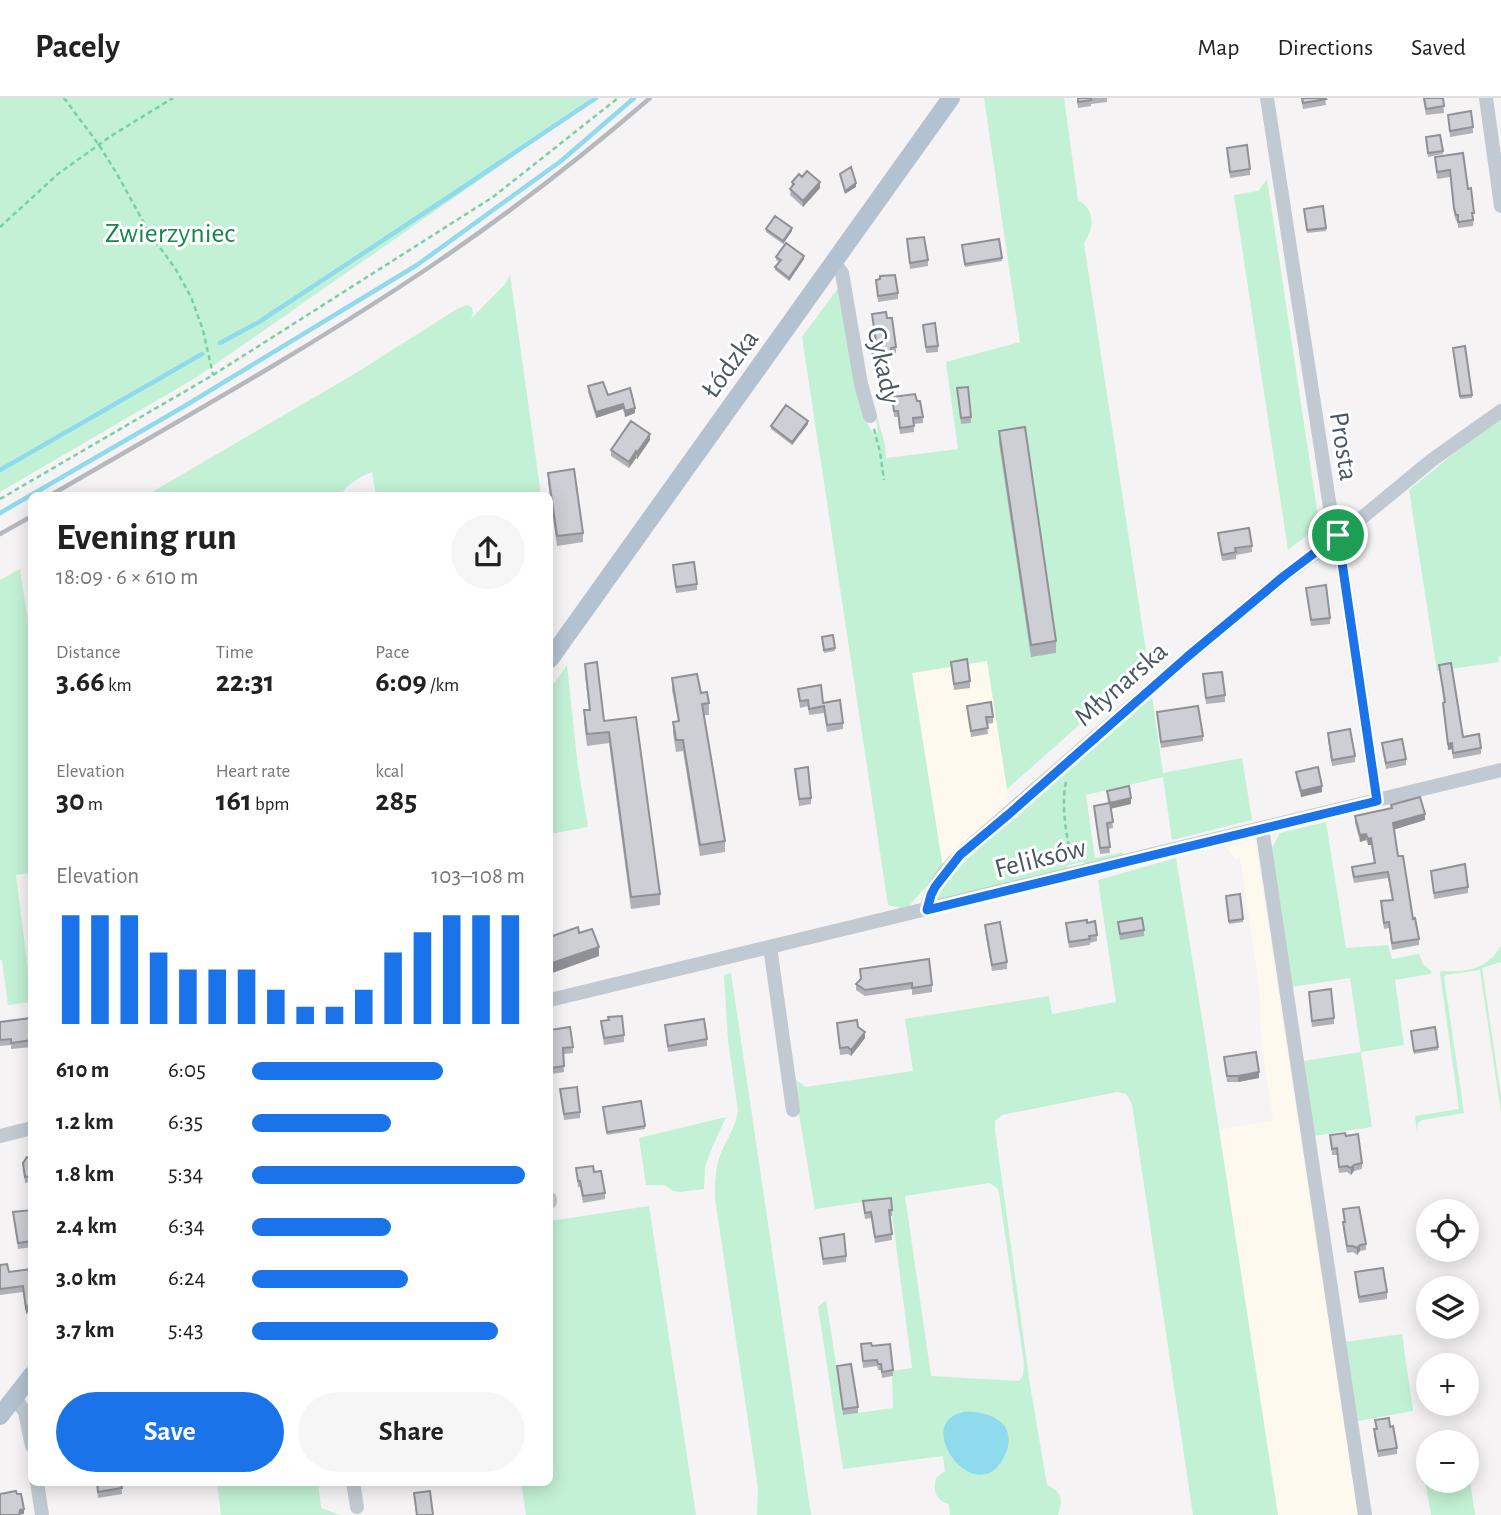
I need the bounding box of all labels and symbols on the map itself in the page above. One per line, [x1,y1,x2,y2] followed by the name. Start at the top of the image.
[105,220,235,248] park label: Zwierzyniec
[861,324,905,406] street label: Cykady
[697,325,764,403] street label: Łódzka
[1324,410,1362,483] street label: Prosta
[1308,505,1368,565] pin
[1069,637,1173,732] street label: Młynarska
[992,834,1089,884] street label: Feliksów

